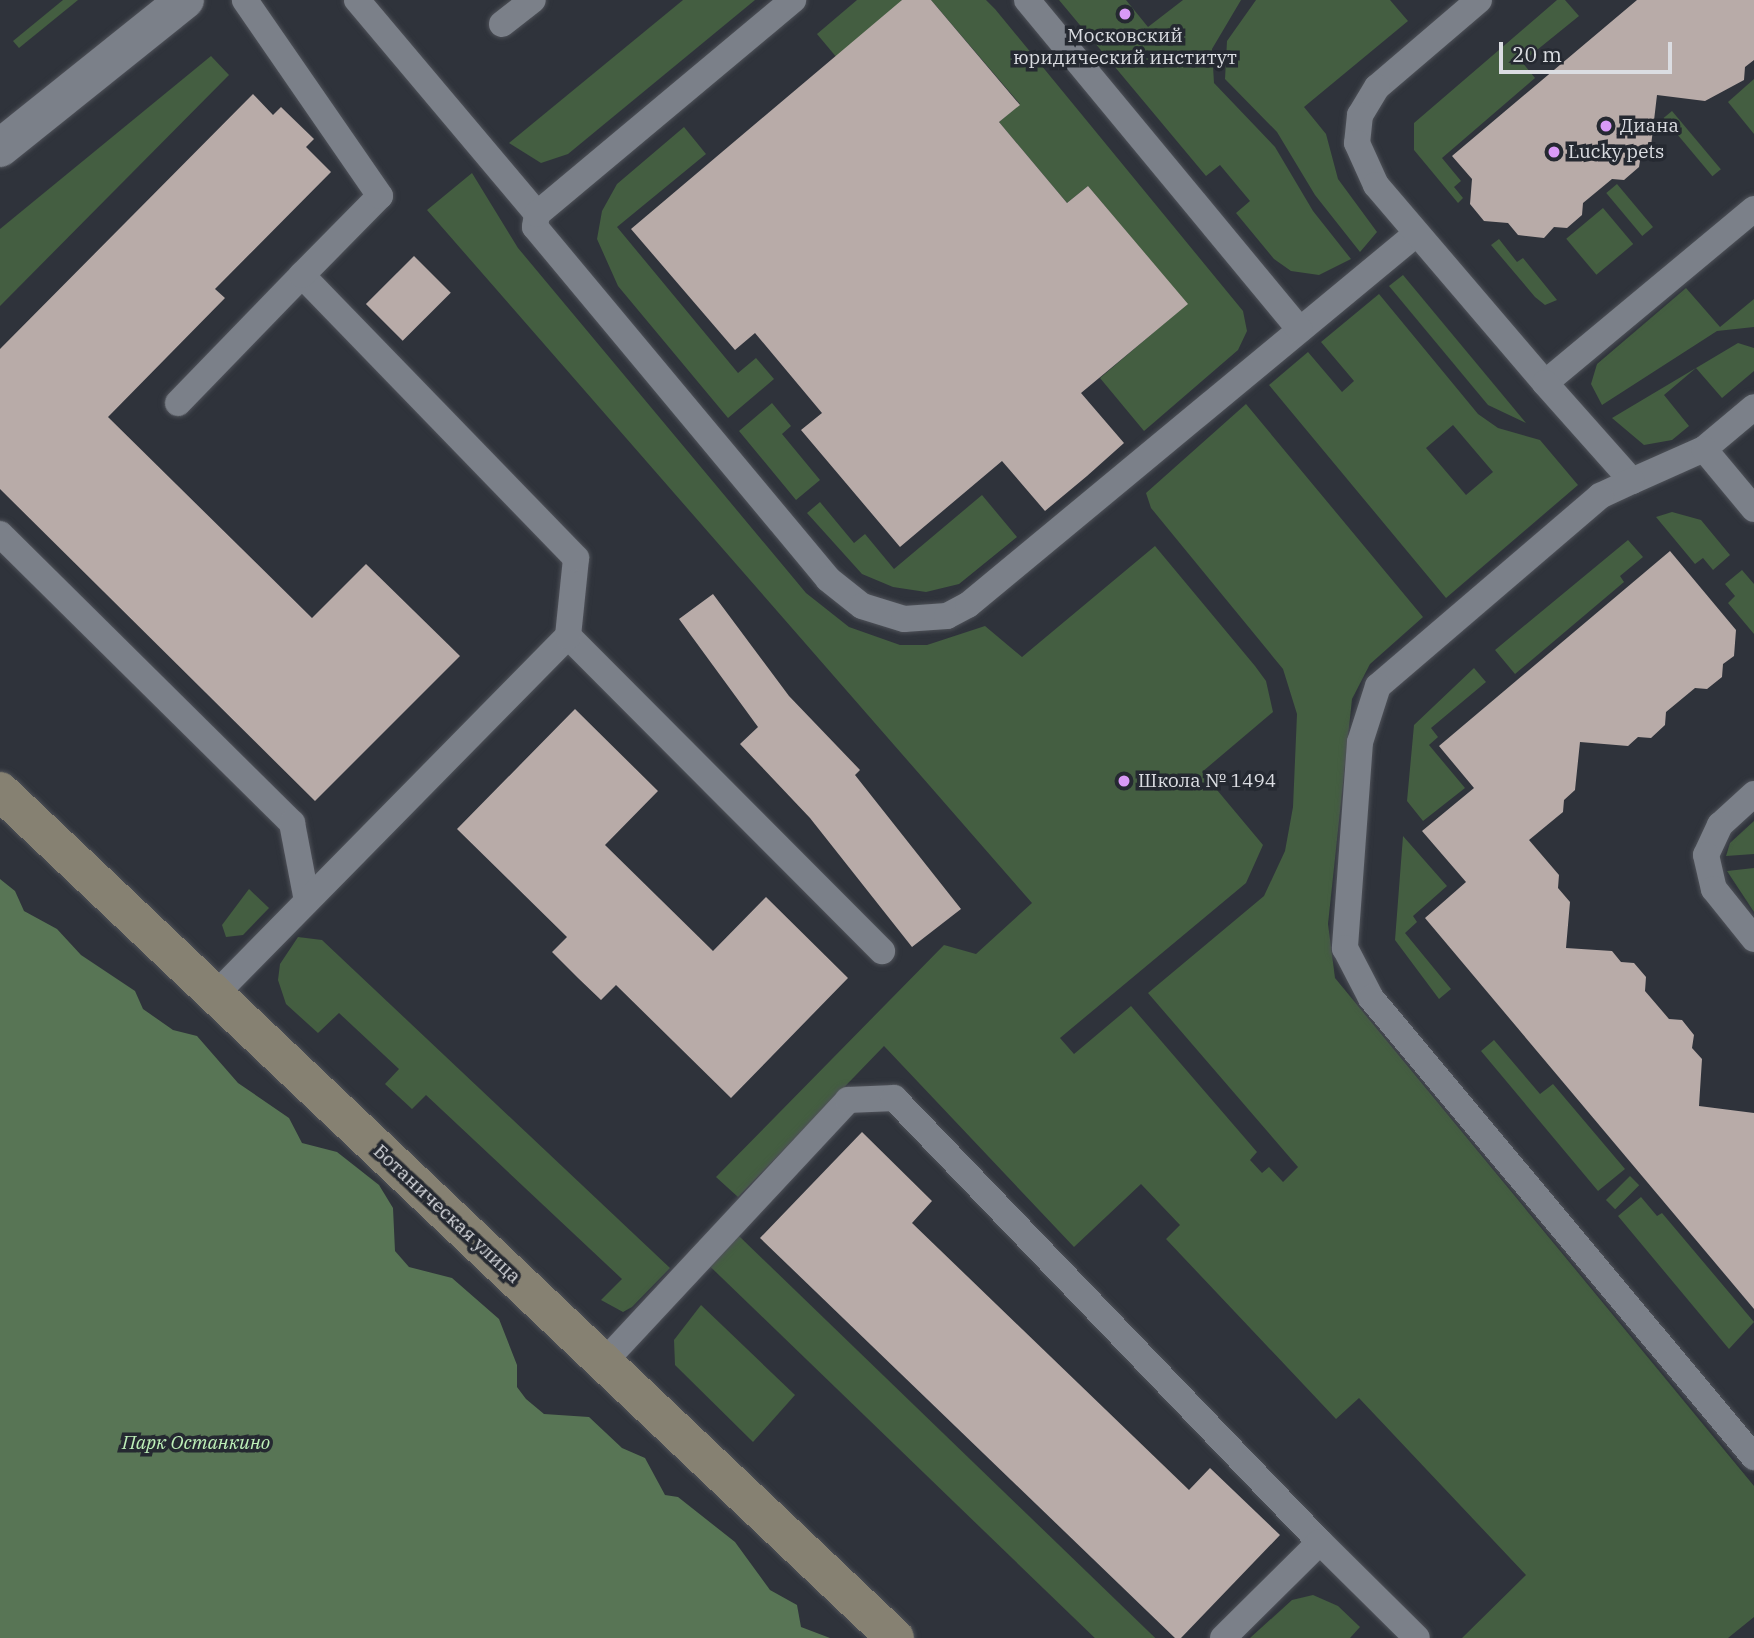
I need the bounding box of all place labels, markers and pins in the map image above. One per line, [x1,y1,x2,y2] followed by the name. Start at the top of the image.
[1117,6,1133,22] marker: Московский юридический институт
[1013,25,1237,69] place label: Московский юридический институт
[1620,115,1679,137] place label: Диана
[1598,118,1614,134] marker: Диана
[1568,141,1664,163] place label: Lucky pets
[1546,144,1562,160] marker: Lucky pets
[1138,770,1276,792] place label: Школа № 1494
[1116,773,1132,789] marker: Школа № 1494

